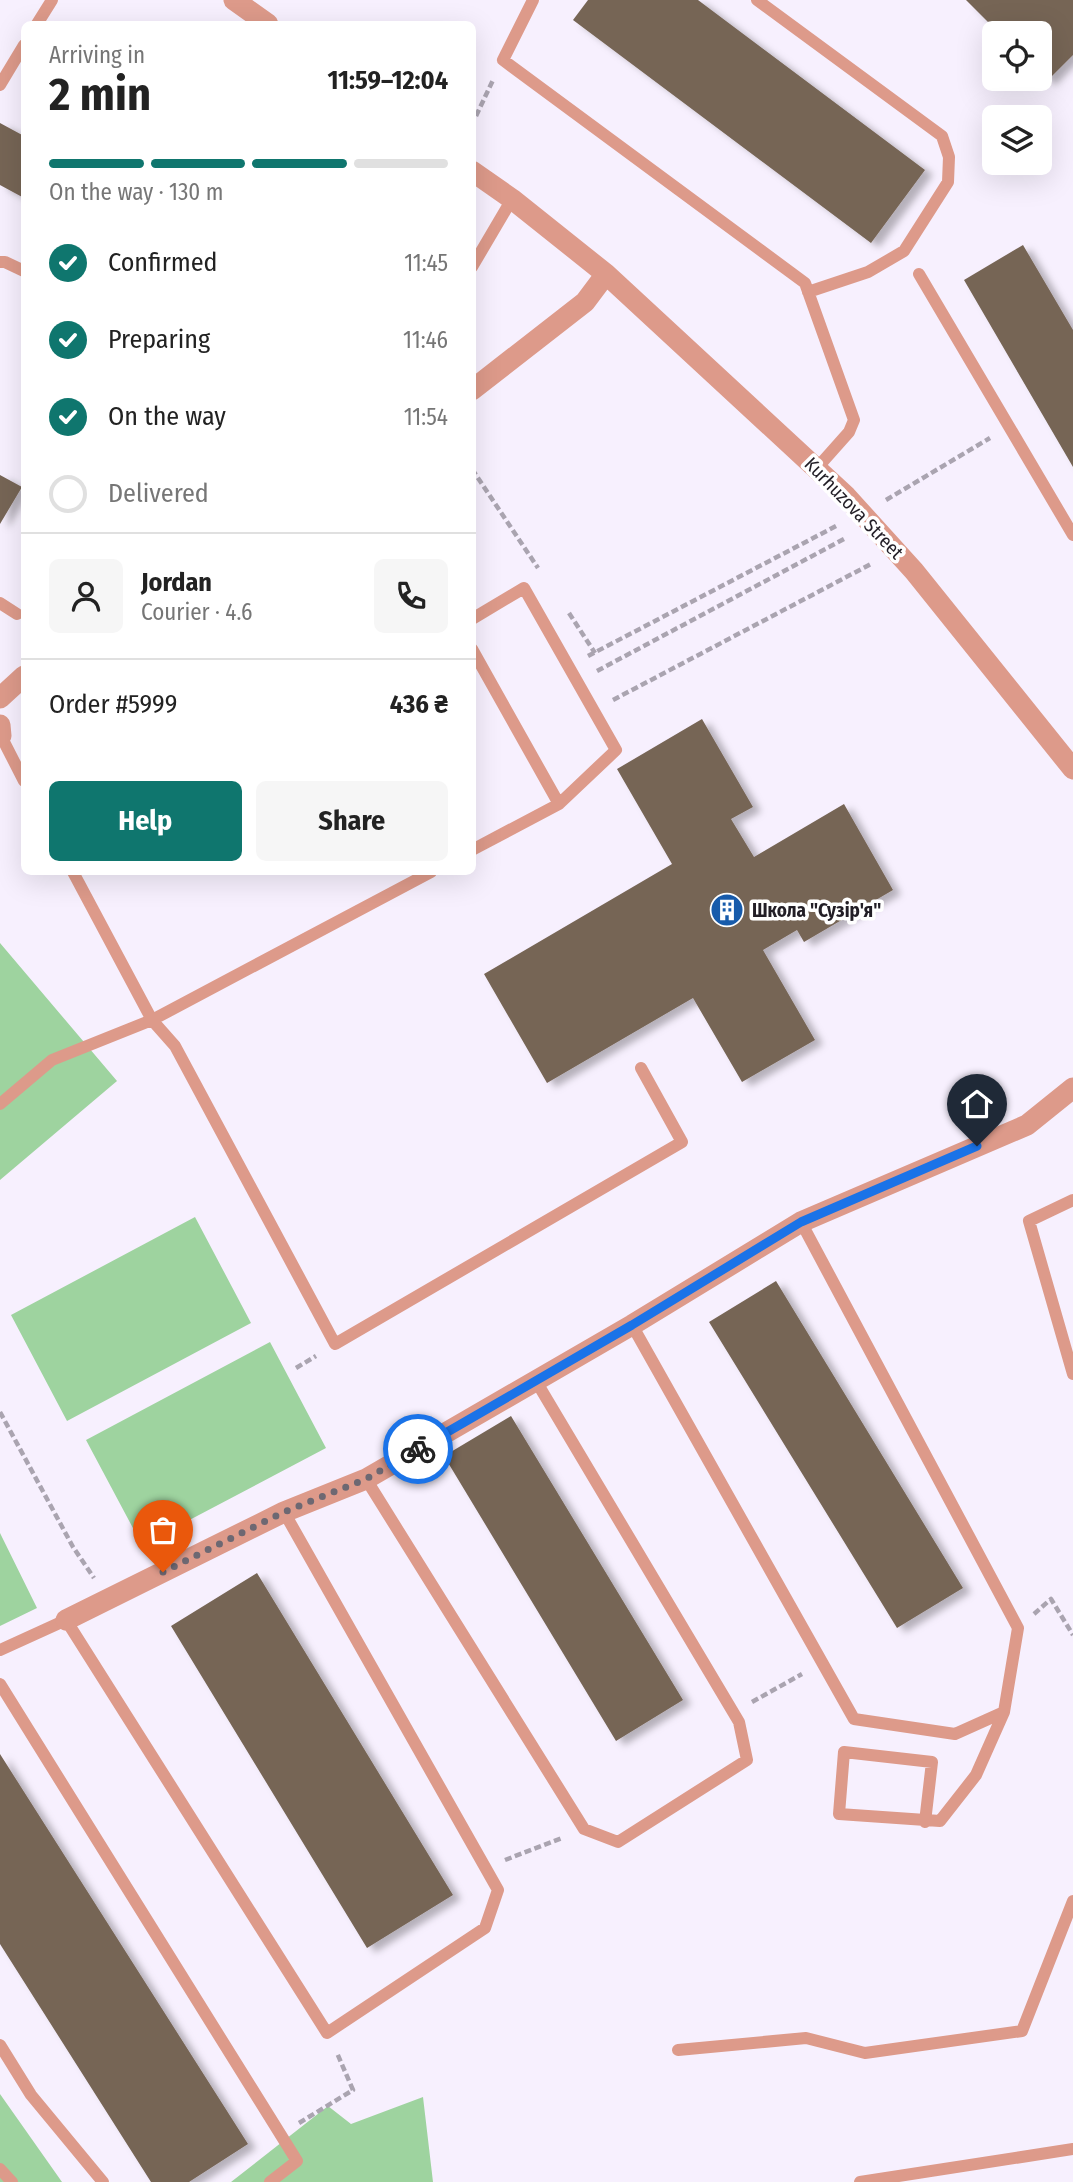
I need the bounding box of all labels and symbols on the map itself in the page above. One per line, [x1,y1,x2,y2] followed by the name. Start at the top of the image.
[800,452,909,564] street label: Kurhuzova Street
[708,891,746,929] building icon: Школа "Сузір'я"
[752,899,881,922] place label: Школа "Сузір'я"
[947,1074,1007,1146] pin
[383,1414,453,1484] courier
[133,1500,193,1572] pin

